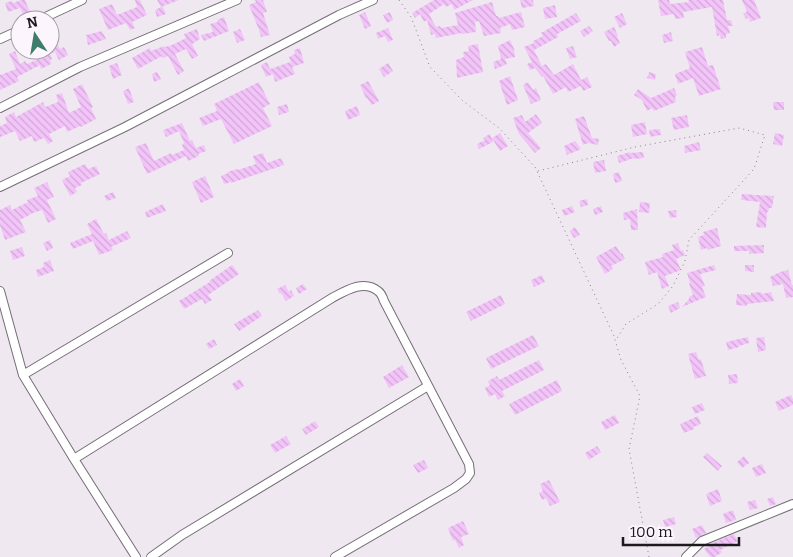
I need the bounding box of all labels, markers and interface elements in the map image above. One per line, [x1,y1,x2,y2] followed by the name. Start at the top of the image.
[10,10,60,60] north arrow
[25,13,40,32] text: N
[623,514,739,546] scale bar
[630,523,673,541] text: 100 m

